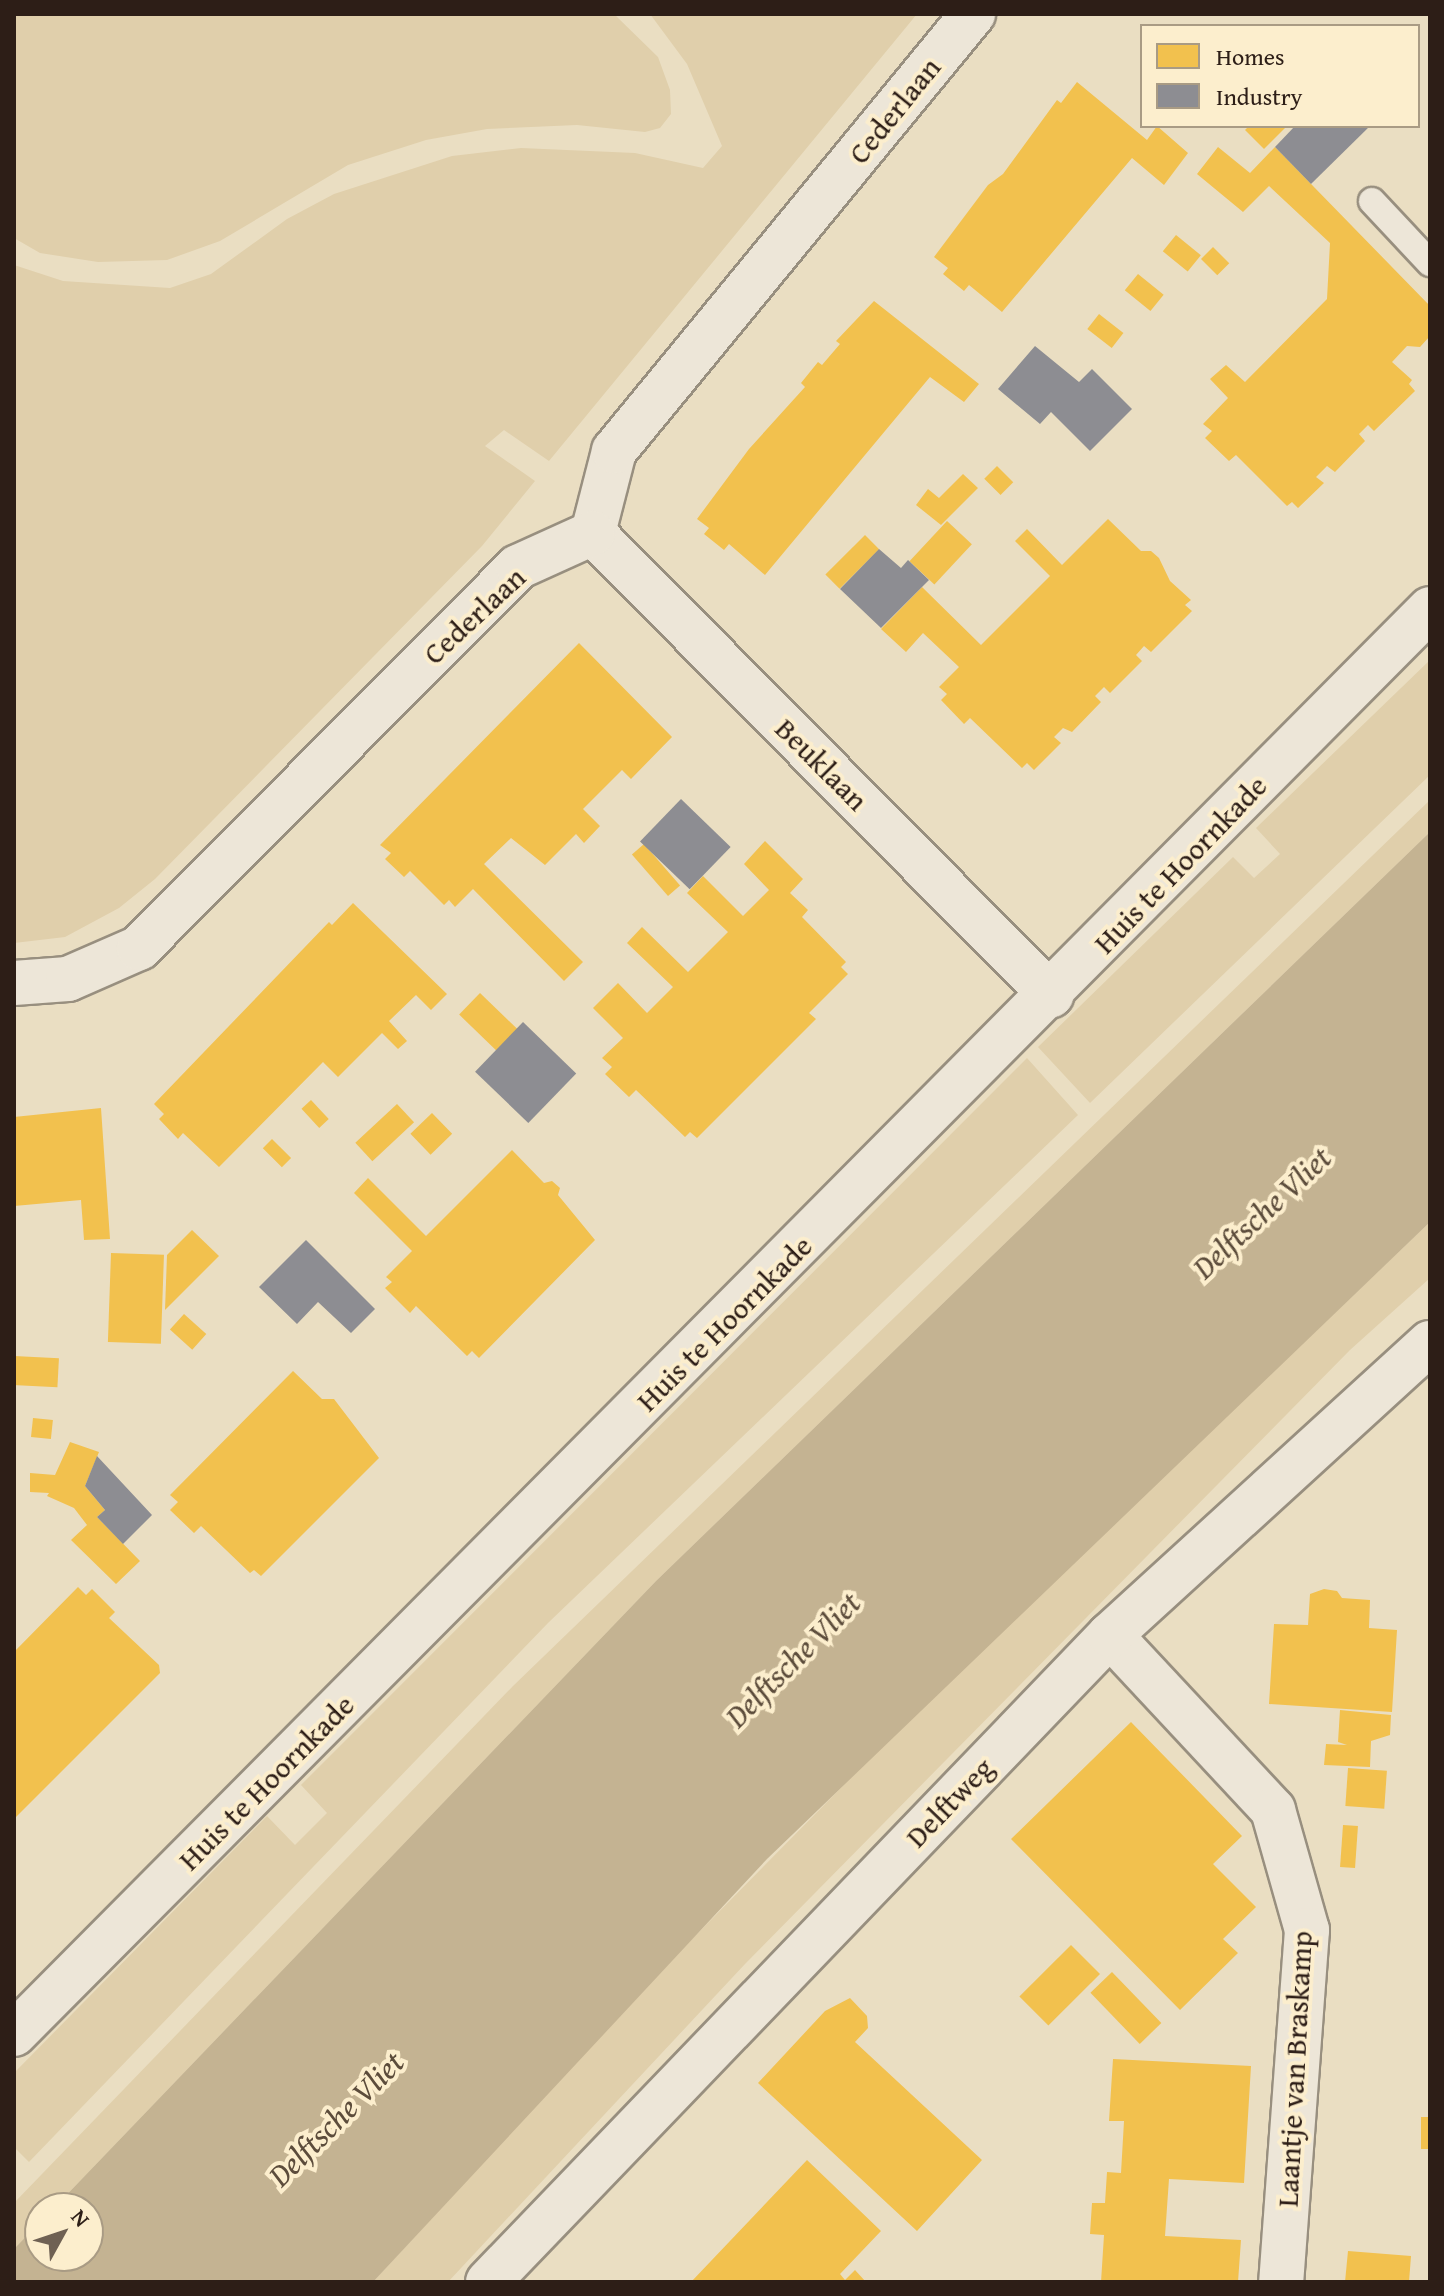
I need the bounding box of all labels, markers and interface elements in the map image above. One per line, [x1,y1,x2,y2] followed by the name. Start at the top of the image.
[1140,24,1420,128] legend
[1216,39,1285,74] text: Homes
[840,50,948,170] street label: Cederlaan
[1216,79,1303,114] text: Industry
[415,559,533,671] street label: Cederlaan
[768,710,876,818] street label: Beuklaan
[1086,767,1274,961] street label: Huis te Hoornkade
[1185,1139,1339,1287] water label: Delftsche Vliet
[629,1228,819,1418] street label: Huis te Hoornkade
[717,1584,869,1736] water label: Delftsche Vliet
[171,1687,361,1877] street label: Huis te Hoornkade
[898,1750,1000,1854] street label: Delftweg
[1269,1930,1319,2208] street label: Laantje van Braskamp
[260,2043,412,2195] water label: Delftsche Vliet
[24,2192,104,2272] north arrow
[64,2202,98,2234] text: N

